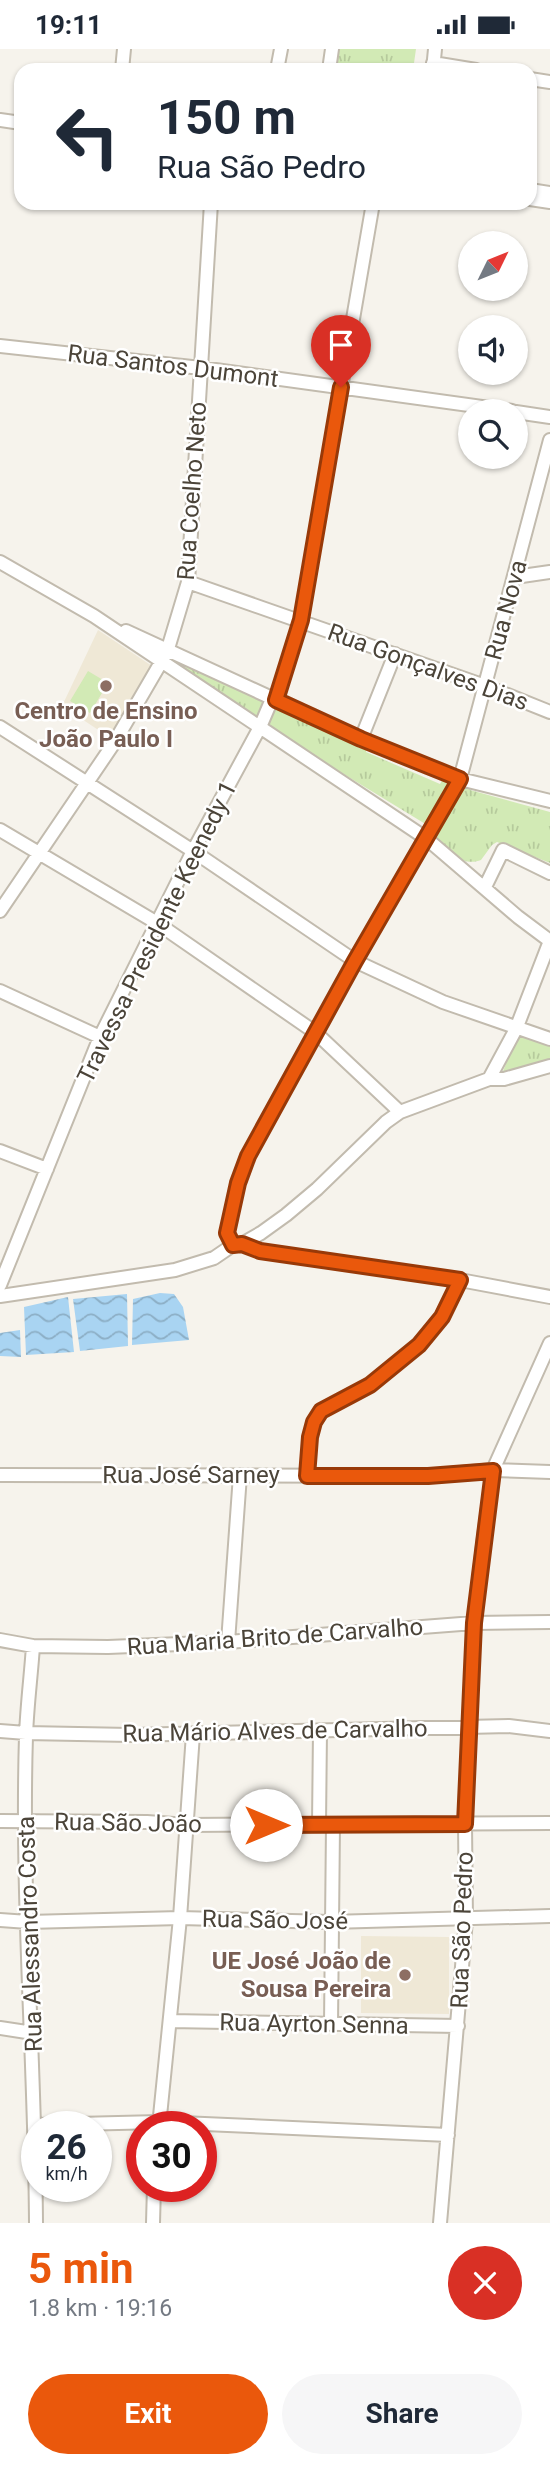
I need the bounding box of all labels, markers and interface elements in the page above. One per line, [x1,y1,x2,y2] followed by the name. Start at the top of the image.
[35,10,102,40] text: 19:11
[157,89,296,146] text: 150 m
[42,91,133,182] icon: left
[157,148,366,186] text: Rua São Pedro
[458,231,528,301] north arrow
[458,231,528,469] map controls
[311,315,371,387] pin
[458,315,528,385] button: sound
[322,326,360,364] icon: arrive
[66,339,280,393] street label: Rua Santos Dumont
[458,399,528,469] button: search
[172,401,212,581] street label: Rua Coelho Neto
[479,557,533,663] street label: Rua Nova
[324,618,532,716] street label: Rua Gonçalves Dias
[98,678,114,694] marker: Centro de Ensino João Paulo I
[14,697,198,753] place label: Centro de Ensino João Paulo I
[72,776,242,1088] street label: Travessa Presidente Keenedy 1
[102,1461,280,1489] street label: Rua José Sarney
[126,1613,424,1661] street label: Rua Maria Brito de Carvalho
[122,1714,428,1748] street label: Rua Mário Alves de Carvalho
[229,1788,303,1862] position arrow
[54,1808,202,1838] street label: Rua São João
[12,1816,48,2052] street label: Rua Alessandro Costa
[445,1851,479,2009] street label: Rua São Pedro
[202,1905,348,1935] street label: Rua São José
[212,1947,391,2003] place label: UE José João de Sousa Pereira
[397,1967,413,1983] marker: UE José João de Sousa Pereira
[219,2008,409,2040] street label: Rua Ayrton Senna
[126,2111,217,2202] speed limit sign: 30
[46,2127,87,2168] text: 26
[45,2163,88,2184] text: km/h
[28,2244,134,2293] text: 5 min
[448,2246,522,2320] button: close
[28,2295,172,2322] text: 1.8 km · 19:16
[28,2374,268,2454] button: Exit
[282,2374,522,2454] button: Share

